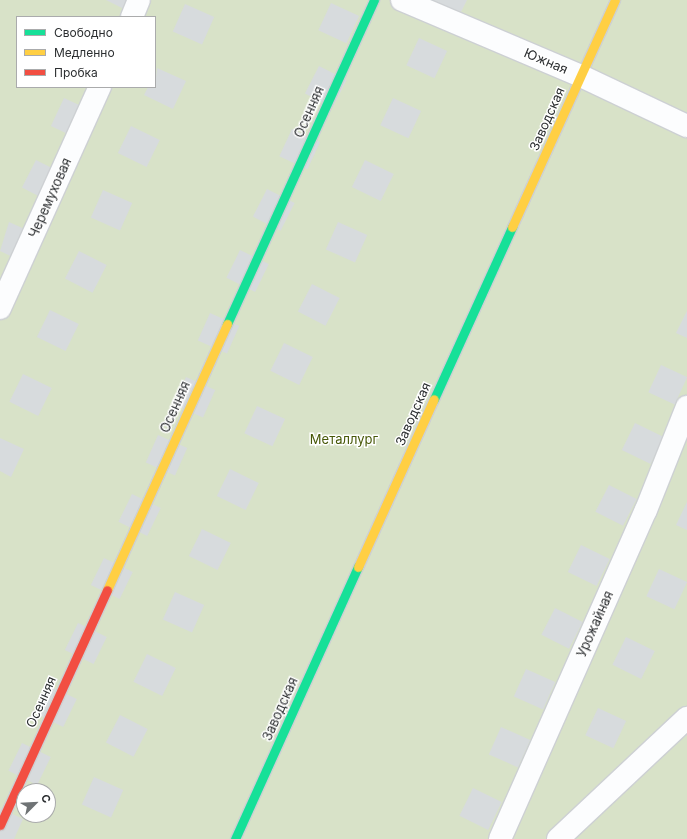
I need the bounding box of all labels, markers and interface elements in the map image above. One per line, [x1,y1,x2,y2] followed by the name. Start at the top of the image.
[16,16,156,88] legend
[54,25,113,40] text: Свободно
[54,45,115,60] text: Медленно
[522,45,570,77] street label: Южная
[54,65,98,80] text: Пробка
[291,84,327,140] street label: Осенняя
[526,85,568,153] street label: Заводская
[25,156,75,240] street label: Черемуховая
[157,379,193,435] street label: Осенняя
[392,380,434,448] street label: Заводская
[310,431,378,447] park label: Металлург
[573,588,617,660] street label: Урожайная
[23,674,59,730] street label: Осенняя
[259,675,301,743] street label: Заводская
[16,783,56,823] north arrow
[38,792,54,805] text: С

